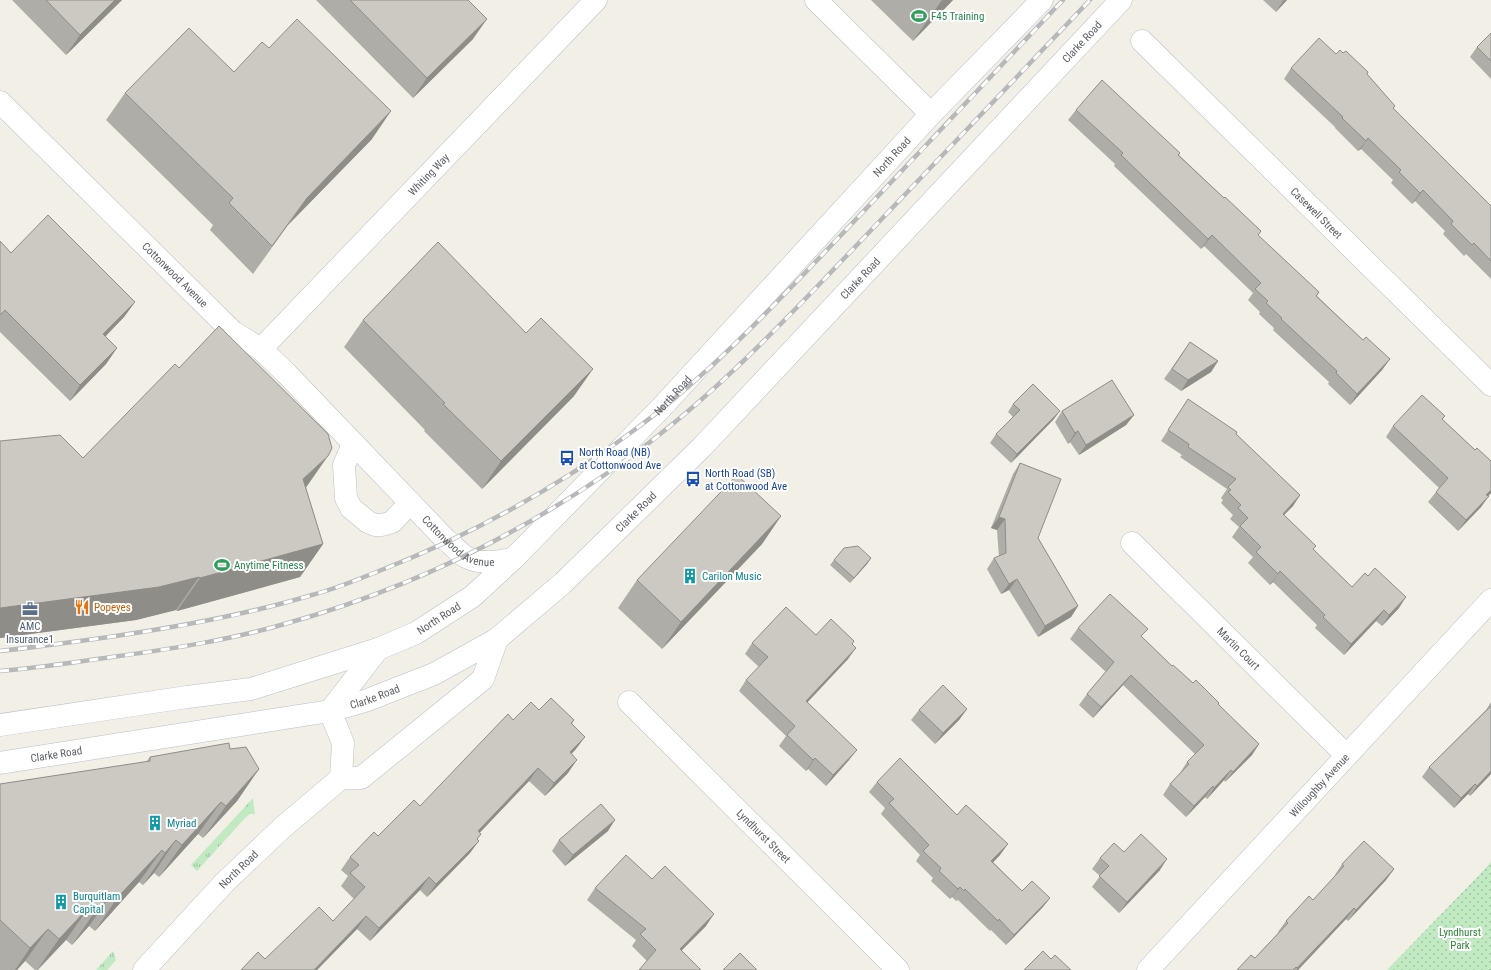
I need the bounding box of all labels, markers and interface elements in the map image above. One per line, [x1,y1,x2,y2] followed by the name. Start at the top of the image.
[910,7,928,25] sports icon: F45 Training
[931,10,984,23] place label: F45 Training
[1059,18,1104,65] street label: Clarke Road
[870,134,913,179] street label: North Road
[405,150,452,198] street label: Whiting Way
[1288,185,1345,241] street label: Casewell Street
[140,240,211,310] street label: Cottonwood Avenue
[838,255,883,302] street label: Clarke Road
[651,373,694,418] street label: North Road
[579,446,661,472] place label: North Road (NB) at Cottonwood Ave
[558,449,576,467] bus stop icon: North Road (NB) at Cottonwood Ave
[705,467,787,493] place label: North Road (SB) at Cottonwood Ave
[684,470,702,488] bus stop icon: North Road (SB) at Cottonwood Ave
[613,489,659,535] street label: Clarke Road
[419,513,495,569] street label: Cottonwood Avenue
[213,556,231,574] sports icon: Anytime Fitness
[234,559,304,572] place label: Anytime Fitness
[681,567,699,585] building icon: Carilon Music
[702,570,762,583] place label: Carilon Music
[73,598,91,616] restaurant icon: Popeyes
[414,599,463,637] street label: North Road
[21,600,39,618] office icon: AMC Insurance1
[94,601,131,614] place label: Popeyes
[6,620,54,646] place label: AMC Insurance1
[1214,625,1263,672] street label: Martin Court
[348,682,401,712] street label: Clarke Road
[30,744,83,765] street label: Clarke Road
[1287,751,1352,820] street label: Willoughby Avenue
[734,807,793,866] street label: Lyndhurst Street
[146,814,164,832] building icon: Myriad
[167,817,197,830] place label: Myriad
[216,848,261,891] street label: North Road
[73,890,120,916] place label: Burquitlam Capital
[52,893,70,911] building icon: Burquitlam Capital
[1439,926,1481,952] park label: Lyndhurst Park

